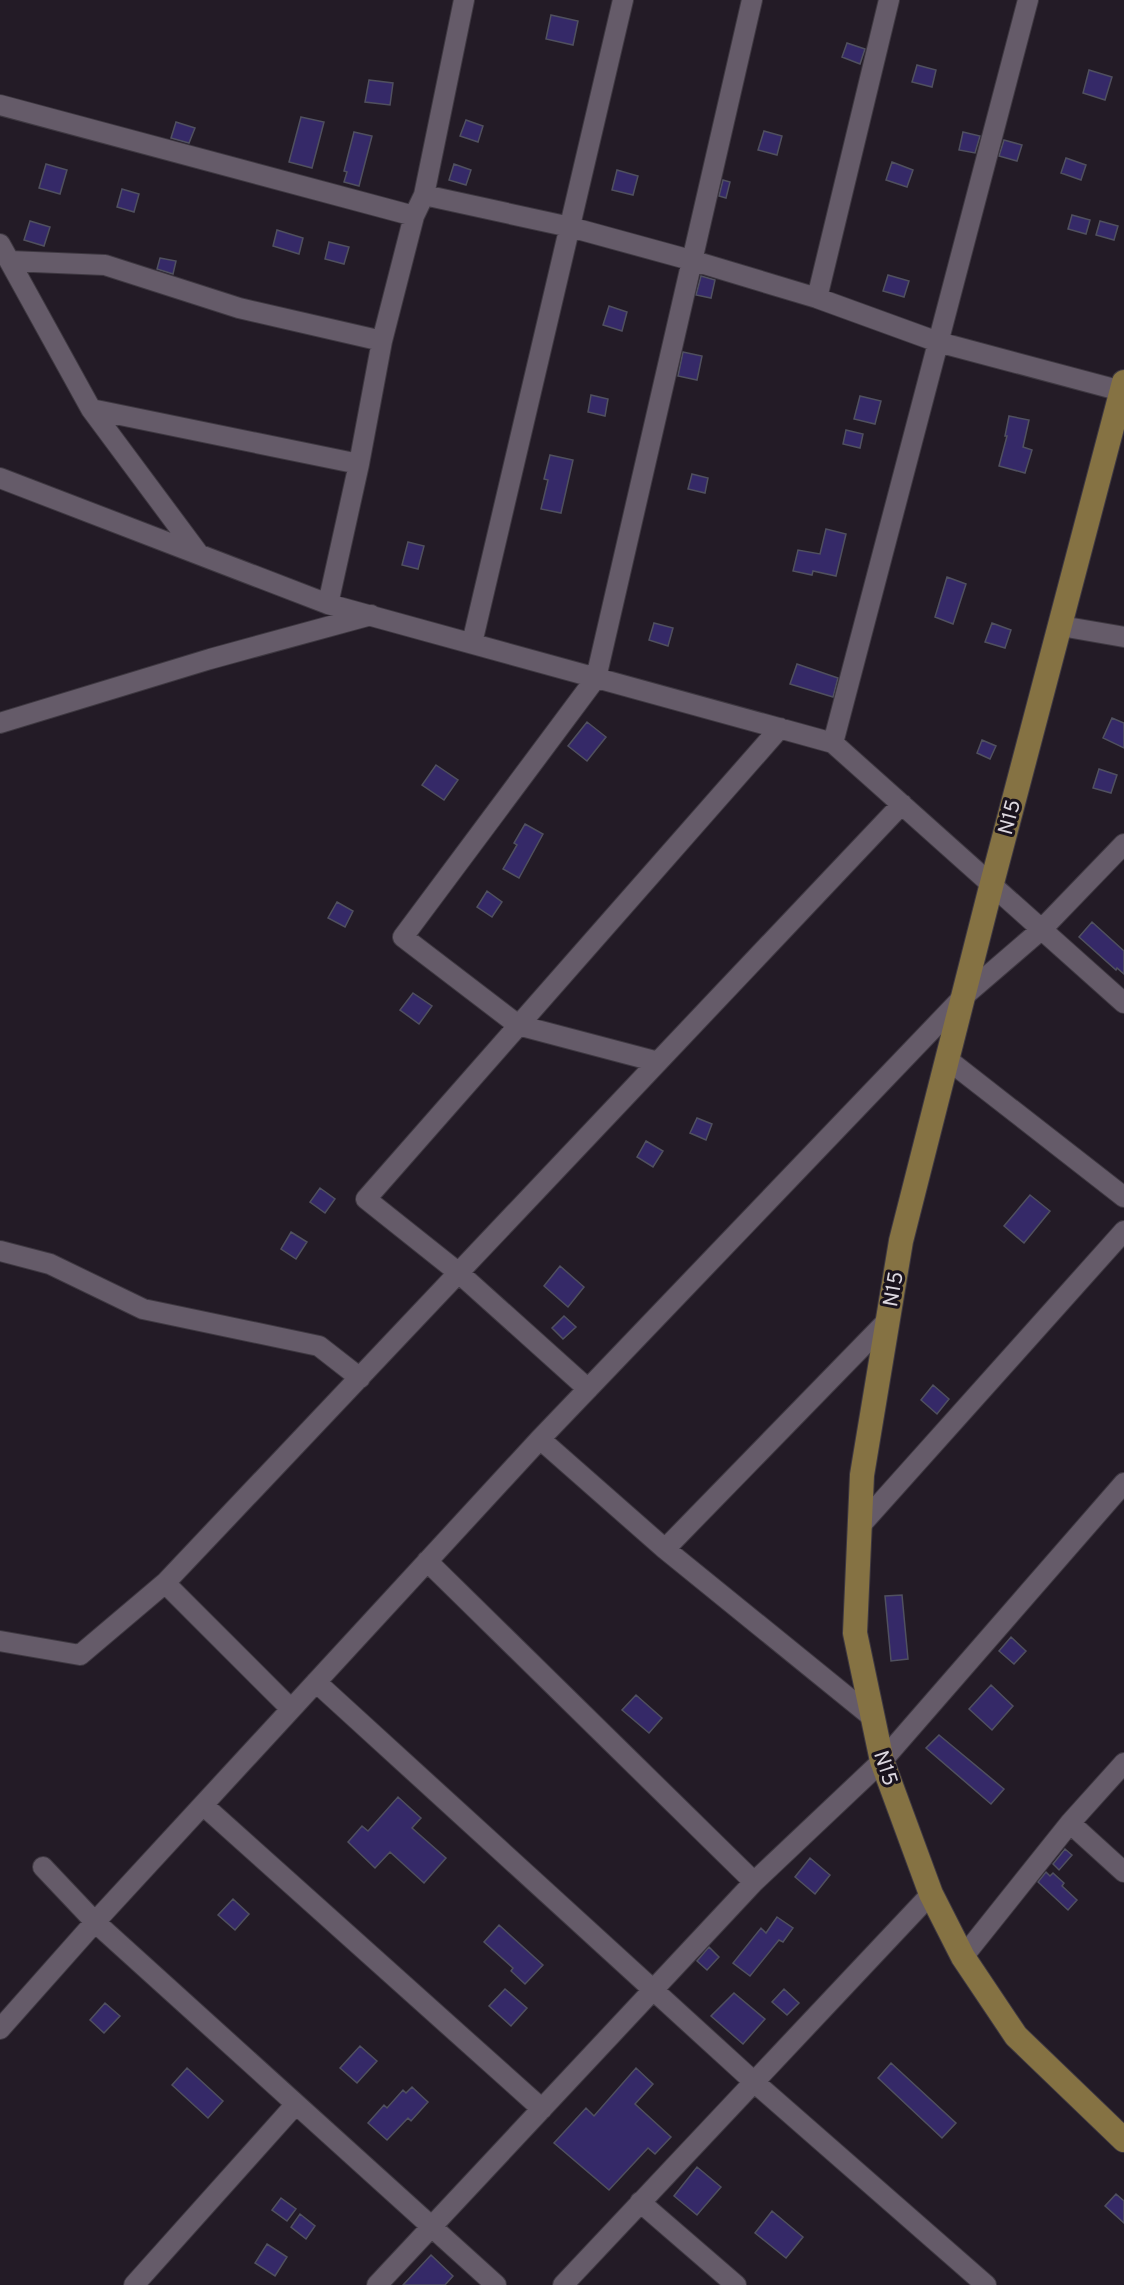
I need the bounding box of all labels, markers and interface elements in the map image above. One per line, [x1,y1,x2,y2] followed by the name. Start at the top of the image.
[993,797,1028,838] street label: N15
[878,1269,911,1309] street label: N15
[866,1747,903,1790] street label: N15

